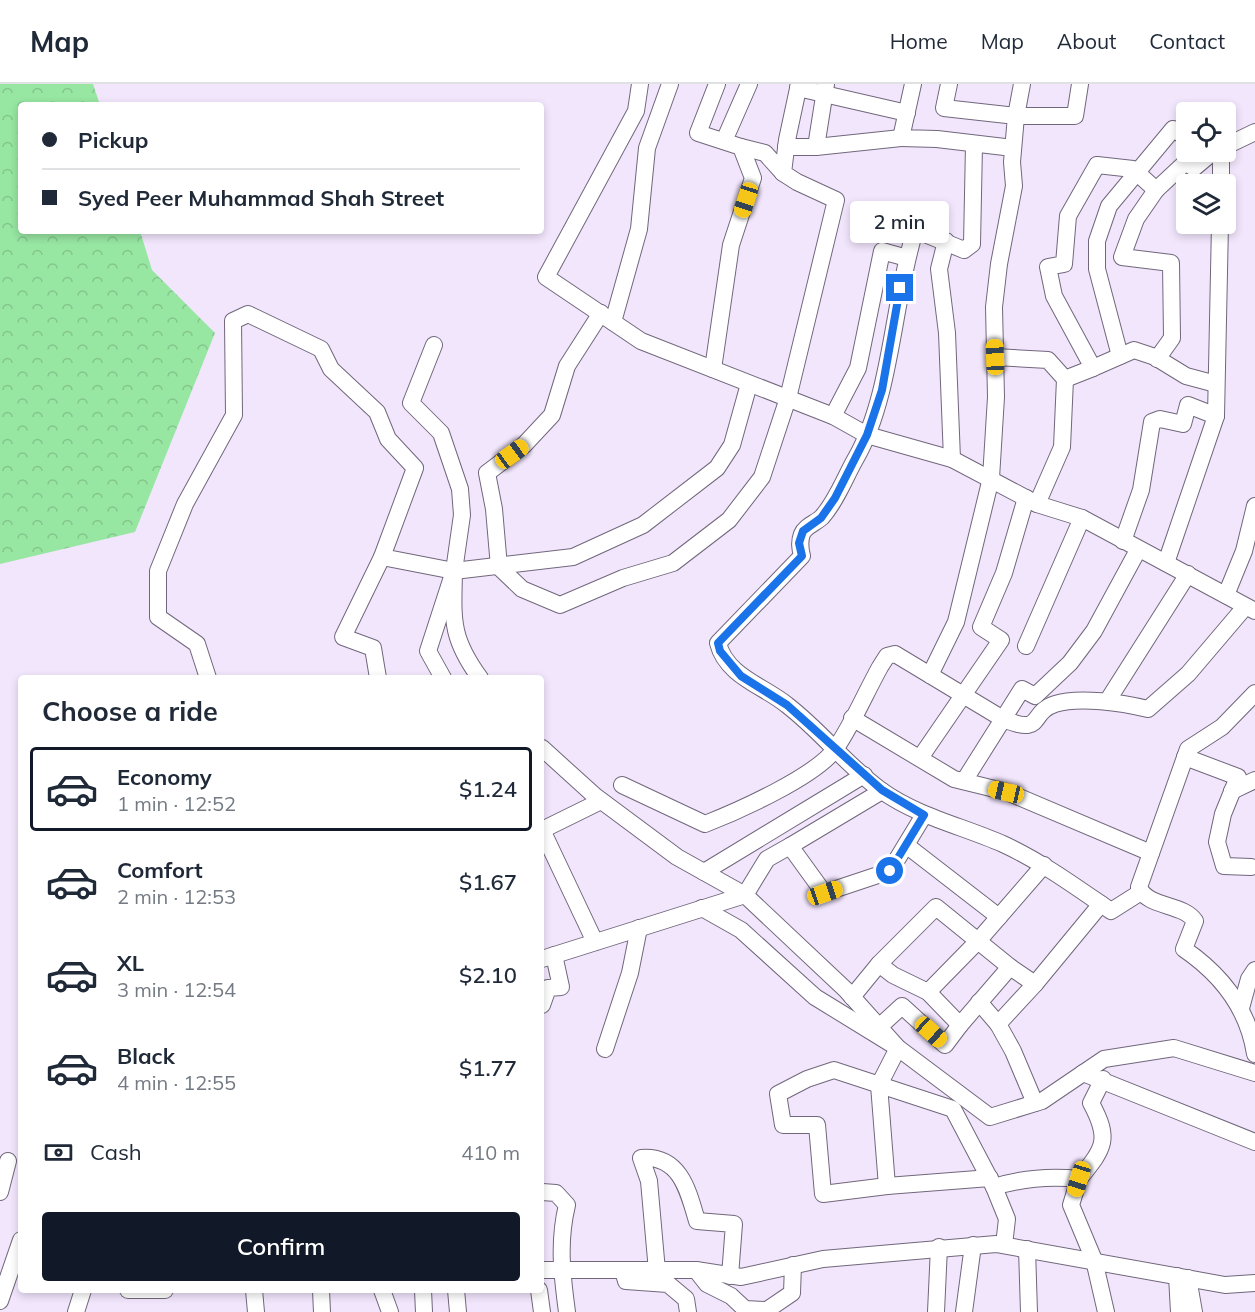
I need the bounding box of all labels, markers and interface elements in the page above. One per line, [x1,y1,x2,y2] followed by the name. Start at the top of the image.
[30,24,89,59] text: Map
[890,28,948,54] text: Home
[981,28,1024,54] text: Map
[1057,28,1116,54] text: About
[1149,28,1225,54] text: Contact
[1176,102,1236,234] map controls
[1176,102,1236,162] button: locate
[78,126,148,154] text: Pickup
[1176,174,1236,234] button: layers
[732,180,760,220] car
[78,184,444,212] text: Syed Peer Muhammad Shah Street
[850,201,950,243] callout: 2 min
[874,209,925,234] text: 2 min
[886,274,913,301] route end
[985,339,1005,375] car
[492,436,532,472] car
[42,694,218,728] text: Choose a ride
[45,762,99,816] icon: car
[117,763,212,791] text: Economy
[459,775,517,803] text: $1.24
[986,779,1026,805] car
[117,791,236,816] text: 1 min · 12:52
[45,855,99,909] icon: car
[117,856,203,884] text: Comfort
[876,857,903,884] route start
[459,868,517,896] text: $1.67
[805,879,845,907] car
[117,884,236,909] text: 2 min · 12:53
[45,948,99,1002] icon: car
[117,949,144,977] text: XL
[459,961,517,989] text: $2.10
[117,977,236,1002] text: 3 min · 12:54
[912,1013,950,1051] car
[45,1041,99,1095] icon: car
[117,1042,175,1070] text: Black
[459,1054,517,1082] text: $1.77
[117,1070,236,1095] text: 4 min · 12:55
[42,1136,75,1169] icon: cash
[90,1138,142,1166] text: Cash
[461,1140,520,1165] text: 410 m
[1065,1159,1093,1199] car
[42,1212,520,1281] button: Confirm

